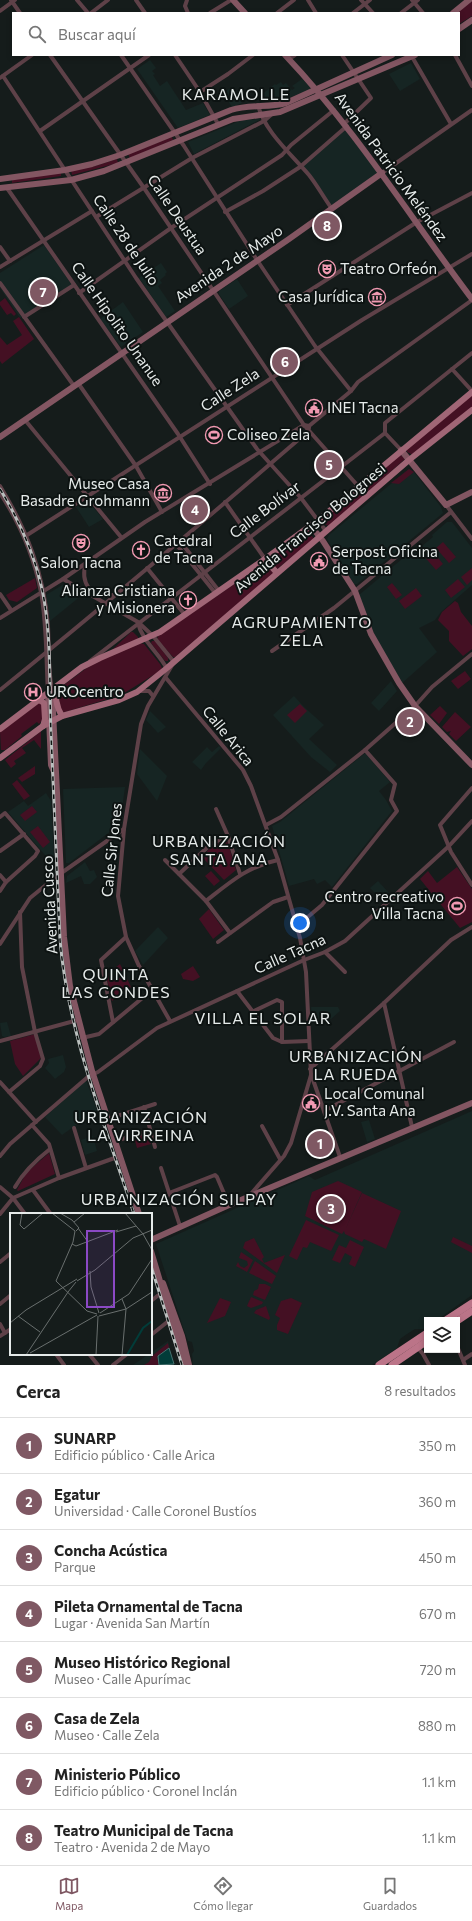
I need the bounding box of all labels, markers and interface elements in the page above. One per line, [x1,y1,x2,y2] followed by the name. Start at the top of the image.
[12,12,460,56] search box
[26,23,48,45] icon: search
[58,25,136,43] text: Buscar aquí
[182,84,290,103] district label: KARAMOLLE
[332,88,452,244] street label: Avenida Patricio Meléndez
[144,171,211,258] street label: Calle Deustua
[90,191,164,288] street label: Calle 28 de Julio
[314,211,340,241] pin: 8
[171,220,286,306] street label: Avenida 2 de Mayo
[68,258,167,389] street label: Calle Hipolito Unanue
[317,259,337,279] theatre icon: Teatro Orfeón
[340,259,437,277] place label: Teatro Orfeón
[30,277,56,307] pin: 7
[278,287,364,305] place label: Casa Jurídica
[367,287,387,307] museum icon: Casa Jurídica
[272,347,298,377] pin: 6
[197,364,262,415] street label: Calle Zela
[304,398,324,418] public building icon: INEI Tacna
[327,398,399,416] place label: INEI Tacna
[204,425,224,445] sports icon: Coliseo Zela
[227,425,310,443] place label: Coliseo Zela
[316,450,342,480] pin: 5
[230,459,389,596] street label: Avenida Francisco Bolognesi
[20,474,150,509] place label: Museo Casa Basadre Grohmann
[225,477,303,542] street label: Calle Bolívar
[153,483,173,503] museum icon: Museo Casa Basadre Grohmann
[182,495,208,525] pin: 4
[154,531,213,566] place label: Catedral de Tacna
[71,533,91,553] theatre icon: Salon Tacna
[131,540,151,560] church icon: Catedral de Tacna
[332,542,438,577] place label: Serpost Oficina de Tacna
[309,551,329,571] public building icon: Serpost Oficina de Tacna
[41,553,121,571] place label: Salon Tacna
[61,581,175,616] place label: Alianza Cristiana y Misionera
[178,590,198,610] church icon: Alianza Cristiana y Misionera
[232,612,372,649] district label: AGRUPAMIENTO ZELA
[23,682,43,702] hospital icon: UROcentro
[46,682,124,700] place label: UROcentro
[199,702,258,769] street label: Calle Arica
[397,707,423,737] pin: 2
[97,802,125,898] street label: Calle Sir Jones
[152,831,286,868] district label: URBANIZACIÓN SANTA ANA
[37,855,61,955] street label: Avenida Cusco
[325,887,444,922] place label: Centro recreativo Villa Tacna
[447,896,467,916] sports icon: Centro recreativo Villa Tacna
[290,913,310,933] your location
[251,929,328,977] street label: Calle Tacna
[61,964,171,1001] district label: QUINTA LAS CONDES
[195,1008,331,1027] district label: VILLA EL SOLAR
[289,1046,423,1083] district label: URBANIZACIÓN LA RUEDA
[324,1084,424,1119] place label: Local Comunal J.V. Santa Ana
[301,1093,321,1113] public building icon: Local Comunal J.V. Santa Ana
[74,1107,208,1144] district label: URBANIZACIÓN LA VIRREINA
[307,1129,333,1159] pin: 1
[81,1189,277,1208] district label: URBANIZACIÓN SILPAY
[318,1194,344,1224] pin: 3
[10,1213,152,1355] inset map
[424,1317,460,1353] map controls
[424,1317,460,1353] button: layers
[16,1381,61,1402] text: Cerca
[384,1383,456,1399] text: 8 resultados
[54,1429,116,1447] text: SUNARP
[26,1438,32,1454] text: 1
[419,1438,456,1454] text: 350 m
[54,1447,215,1463] text: Edificio público · Calle Arica
[54,1485,100,1503] text: Egatur
[25,1494,33,1510] text: 2
[418,1494,456,1510] text: 360 m
[54,1503,257,1519] text: Universidad · Calle Coronel Bustíos
[54,1541,167,1559] text: Concha Acústica
[25,1550,33,1566] text: 3
[418,1550,456,1566] text: 450 m
[54,1559,96,1575] text: Parque
[54,1597,243,1615] text: Pileta Ornamental de Tacna
[25,1606,33,1622] text: 4
[419,1606,456,1622] text: 670 m
[54,1615,210,1631] text: Lugar · Avenida San Martín
[54,1653,230,1671] text: Museo Histórico Regional
[25,1662,33,1678] text: 5
[420,1662,456,1678] text: 720 m
[54,1671,191,1687] text: Museo · Calle Apurímac
[54,1709,140,1727] text: Casa de Zela
[25,1718,33,1734] text: 6
[418,1718,456,1734] text: 880 m
[54,1727,160,1743] text: Museo · Calle Zela
[54,1765,180,1783] text: Ministerio Público
[25,1774,33,1790] text: 7
[422,1774,456,1790] text: 1.1 km
[54,1783,237,1799] text: Edificio público · Coronel Inclán
[54,1821,233,1839] text: Teatro Municipal de Tacna
[25,1830,33,1846] text: 8
[422,1830,456,1846] text: 1.1 km
[54,1839,210,1855] text: Teatro · Avenida 2 de Mayo
[55,1875,83,1912] tab: Mapa
[193,1875,253,1912] tab: Cómo llegar
[363,1875,417,1912] tab: Guardados

